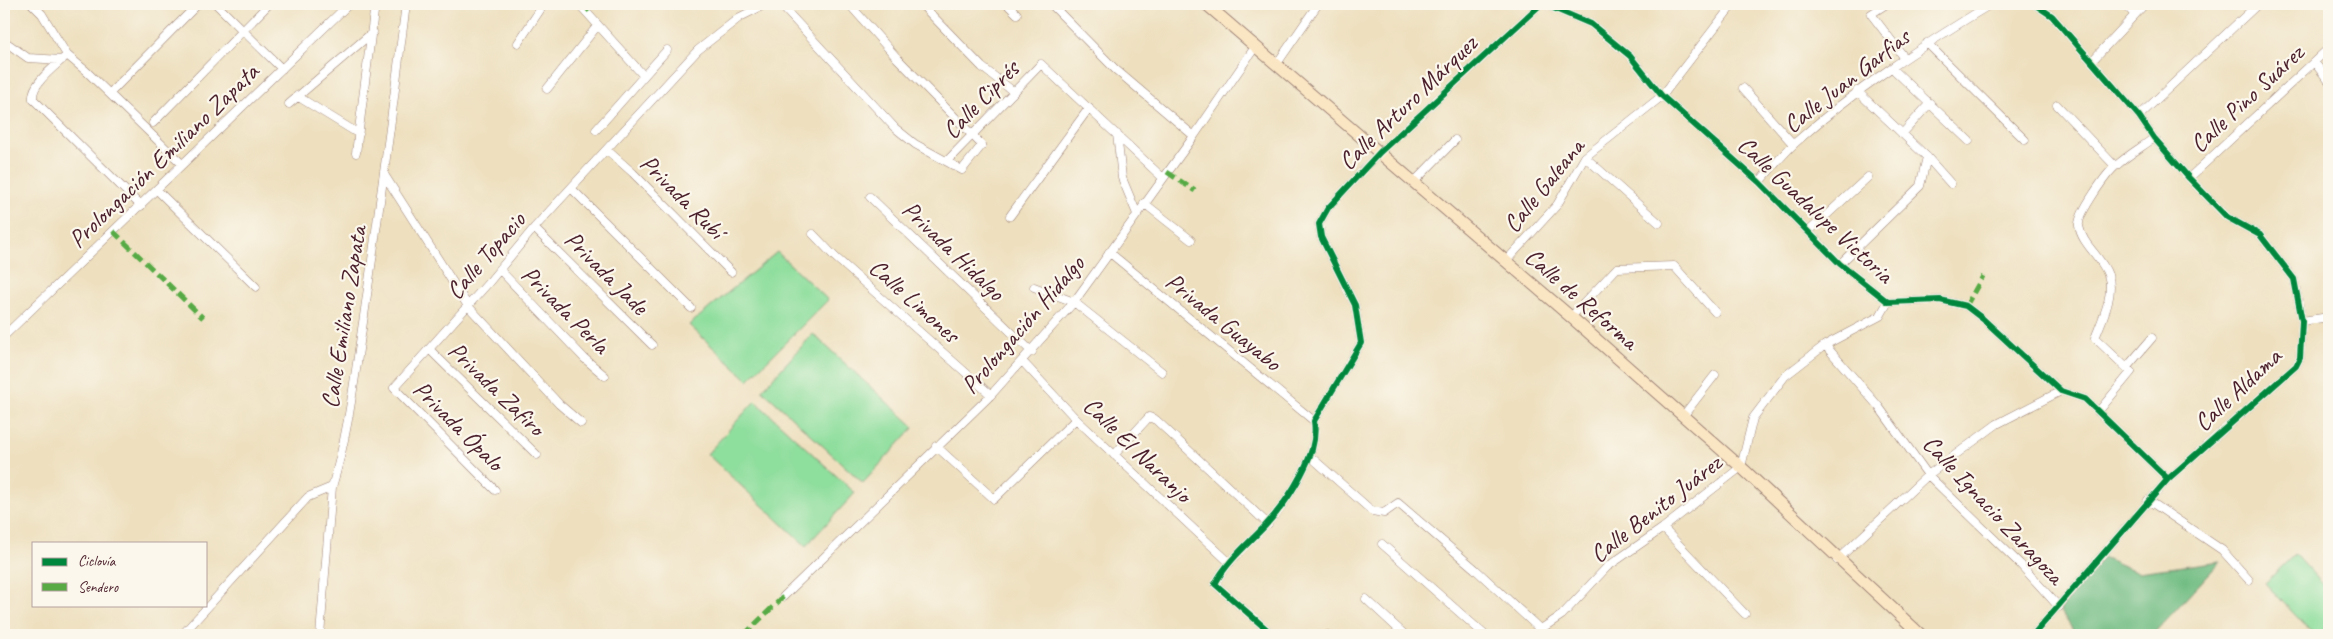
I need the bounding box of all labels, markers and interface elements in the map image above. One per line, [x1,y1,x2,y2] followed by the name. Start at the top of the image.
[1777,20,1918,140] street label: Calle Juan Garfias
[1332,27,1485,177] street label: Calle Arturo Márquez
[2183,36,2312,160] street label: Calle Pino Suárez
[935,52,1028,146] street label: Calle Ciprés
[62,55,267,255] street label: Prolongación Emiliano Zapata
[1731,129,1902,292] street label: Calle Guadalupe Victoria
[1496,130,1593,239] street label: Calle Galeana
[633,148,735,250] street label: Privada Rubí
[895,194,1012,308] street label: Privada Hidalgo
[439,204,533,306] street label: Calle Topacio
[314,221,375,410] street label: Calle Emiliano Zapata
[557,224,656,323] street label: Privada Jade
[1518,241,1647,359] street label: Calle de Reforma
[954,248,1092,401] street label: Prolongación Hidalgo
[862,252,968,352] street label: Calle Limones
[514,259,618,362] street label: Privada Perla
[1159,265,1289,379] street label: Privada Guayabo
[441,335,554,445] street label: Privada Zafiro
[2187,340,2290,438] street label: Calle Aldama
[406,374,513,480] street label: Privada Ópalo
[1076,390,1201,512] street label: Calle El Naranjo
[1916,428,2073,593] street label: Calle Ignacio Zaragoza
[1583,446,1729,570] street label: Calle Benito Juárez
[32,542,208,606] legend
[78,552,117,571] text: Ciclovía
[78,578,119,597] text: Sendero

